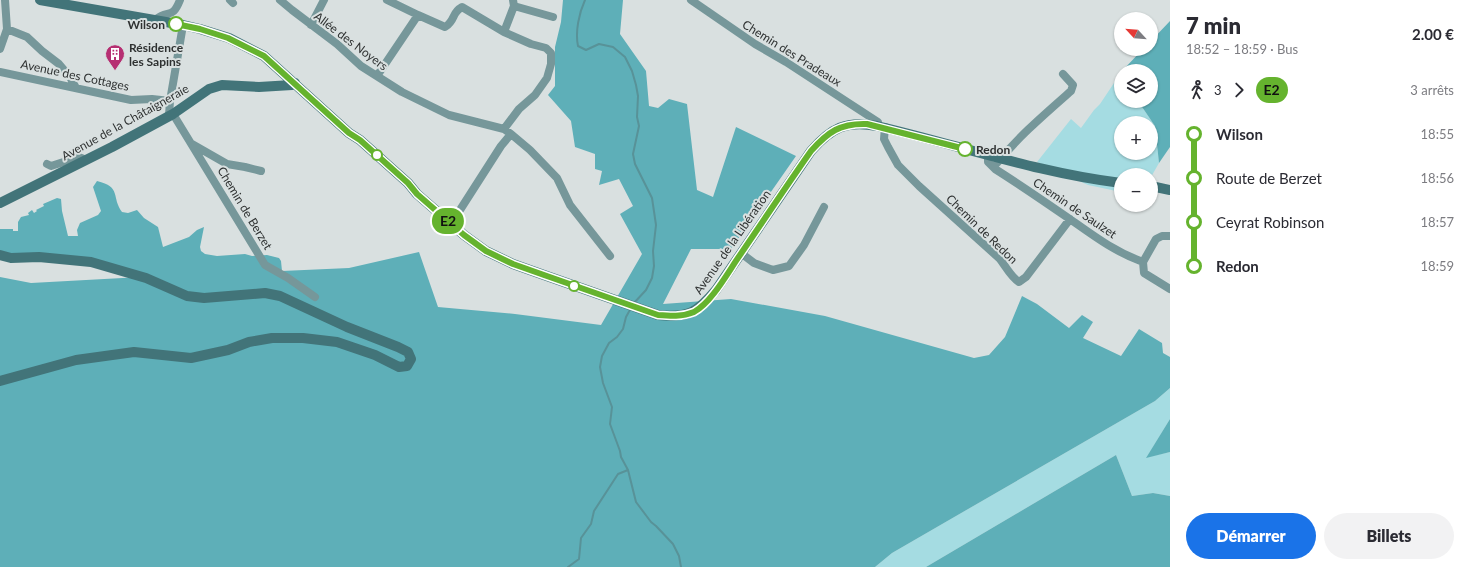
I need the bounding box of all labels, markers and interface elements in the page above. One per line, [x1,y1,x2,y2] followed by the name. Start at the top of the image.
[311,8,391,74] street label: Allée des Noyers
[1114,12,1158,56] north arrow
[1114,12,1158,212] map controls
[1186,12,1241,39] text: 7 min
[168,16,184,32] marker: Wilson
[740,16,844,90] street label: Chemin des Pradeaux
[127,17,165,32] place label: Wilson
[1412,25,1454,43] text: 2.00 €
[129,40,184,69] place label: Résidence les Sapins
[1186,41,1298,57] text: 18:52 – 18:59 · Bus
[104,43,126,71] building icon: Résidence les Sapins
[19,56,131,94] street label: Avenue des Cottages
[1114,64,1158,108] button: layers
[1186,79,1208,101] icon: walk
[1228,79,1250,101] icon: forward
[59,81,191,163] street label: Avenue de la Châtaigneraie
[1264,81,1280,98] text: E2
[1214,82,1222,98] text: 3
[1410,82,1454,98] text: 3 arrêts
[1114,116,1158,160] button: +
[1216,125,1263,143] text: Wilson
[1421,126,1454,142] text: 18:55
[957,141,973,157] marker: Redon
[976,142,1010,157] place label: Redon
[371,149,383,161] unlabelled marker
[214,164,276,253] street label: Chemin de Berzet
[1114,168,1158,212] button: −
[1216,169,1322,187] text: Route de Berzet
[1421,170,1454,186] text: 18:56
[1030,175,1120,242] street label: Chemin de Saulzet
[690,187,774,297] street label: Avenue de la Libération
[943,191,1021,267] street label: Chemin de Redon
[430,208,466,234] line badge: E2
[440,212,456,229] text: E2
[1216,213,1324,231] text: Ceyrat Robinson
[1421,214,1454,230] text: 18:57
[1216,257,1259,275] text: Redon
[1421,258,1454,274] text: 18:59
[568,280,580,292] unlabelled marker
[1186,513,1316,559] button: Démarrer
[1324,513,1454,559] button: Billets

